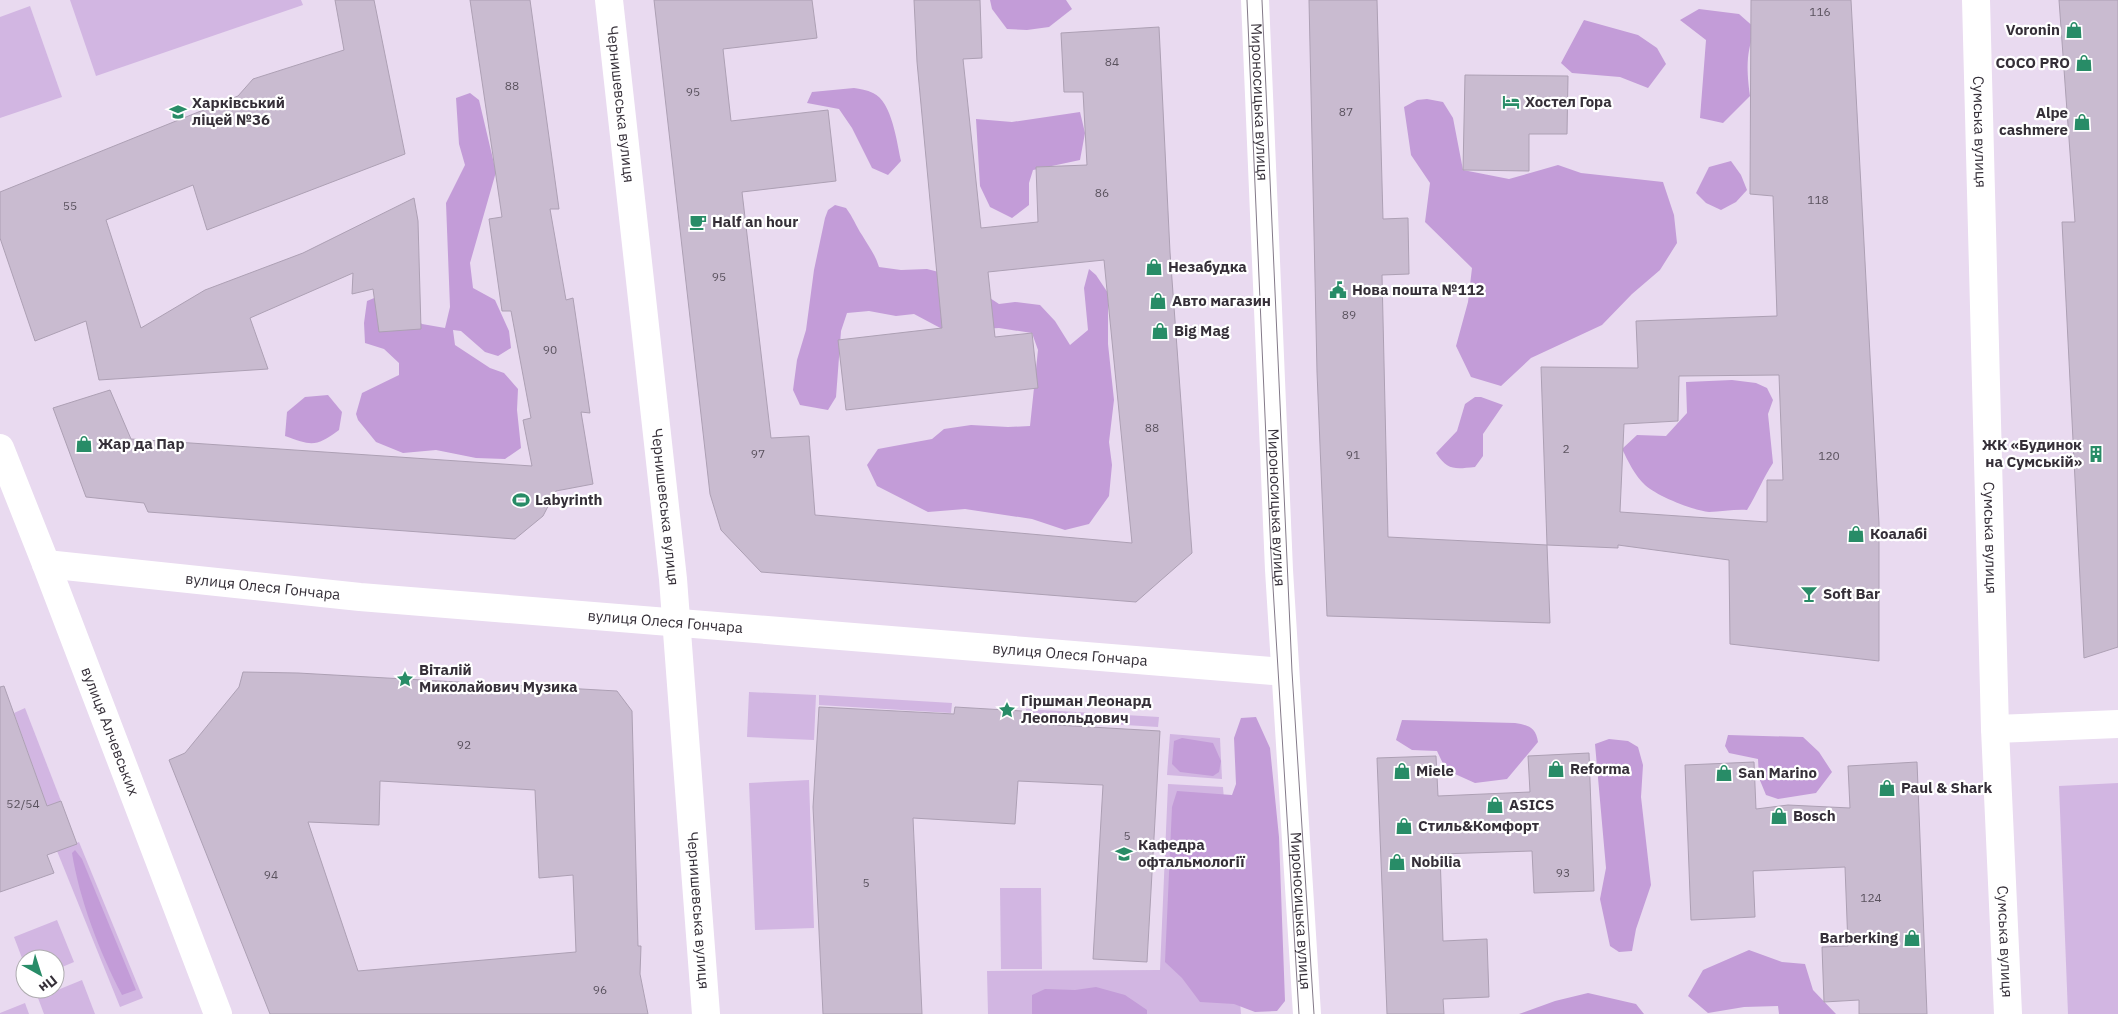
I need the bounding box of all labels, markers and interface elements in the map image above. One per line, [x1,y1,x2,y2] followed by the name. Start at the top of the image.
[1809,4,1831,19] house number: 116
[2006,20,2060,39] place label: Voronin
[2064,20,2084,40] shop icon: Voronin
[1247,23,1273,181] street label: Мироносицька вулиця
[603,25,639,184] street label: Чернишевська вулиця
[1995,53,2070,72] place label: COCO PRO
[2074,53,2094,73] shop icon: COCO PRO
[1105,54,1119,69] house number: 84
[1969,76,1991,188] street label: Сумська вулиця
[505,78,519,93] house number: 88
[686,84,700,99] house number: 95
[1501,92,1521,112] hotel icon: Хостел Гора
[1525,92,1612,111] place label: Хостел Гора
[192,93,285,129] place label: Харківський ліцей №36
[168,102,188,122] school or university icon: Харківський ліцей №36
[1999,103,2068,139] place label: Alpe cashmere
[1339,104,1353,119] house number: 87
[2072,112,2092,132] shop icon: Alpe cashmere
[1095,185,1109,200] house number: 86
[1807,192,1829,207] house number: 118
[63,198,77,213] house number: 55
[688,212,708,232] cafe icon: Half an hour
[712,212,798,231] place label: Half an hour
[1144,257,1164,277] shop icon: Незабудка
[1168,257,1247,276] place label: Незабудка
[712,269,726,284] house number: 95
[1328,280,1348,300] public building icon: Нова пошта №112
[1352,280,1484,299] place label: Нова пошта №112
[1148,291,1168,311] shop icon: Авто магазин
[1172,291,1271,310] place label: Авто магазин
[1342,307,1356,322] house number: 89
[1150,321,1170,341] shop icon: Big Mag
[1174,321,1230,340] place label: Big Mag
[543,342,557,357] house number: 90
[1145,420,1159,435] house number: 88
[647,427,683,586] street label: Чернишевська вулиця
[1264,428,1290,587] street label: Мироносицька вулиця
[74,434,94,454] shop icon: Жар да Пар
[98,434,185,453] place label: Жар да Пар
[1982,435,2082,471] place label: ЖК «Будинок на Сумській»
[1562,441,1570,456] house number: 2
[2086,444,2106,464] building icon: ЖК «Будинок на Сумській»
[751,446,765,461] house number: 97
[1346,447,1360,462] house number: 91
[1818,448,1840,463] house number: 120
[1980,481,2001,594] street label: Сумська вулиця
[511,490,531,510] sports icon: Labyrinth
[535,490,603,509] place label: Labyrinth
[1846,524,1866,544] shop icon: Коалабі
[1870,524,1927,543] place label: Коалабі
[184,569,341,604] street label: вулиця Олеся Гончара
[1799,584,1819,604] bar icon: Soft Bar
[1823,584,1880,603] place label: Soft Bar
[587,605,744,637] street label: вулиця Олеся Гончара
[992,638,1148,670] street label: вулиця Олеся Гончара
[419,660,578,696] place label: Віталій Миколайович Музика
[77,664,144,799] street label: вулиця Алчевських
[395,669,415,689] place icon: Віталій Миколайович Музика
[1021,691,1151,727] place label: Гіршман Леонард Леопольдович
[997,700,1017,720] place icon: Гіршман Леонард Леопольдович
[457,737,471,752] house number: 92
[1546,759,1566,779] shop icon: Reforma
[1570,759,1631,778] place label: Reforma
[1392,761,1412,781] shop icon: Miele
[1416,761,1454,780] place label: Miele
[1714,763,1734,783] shop icon: San Marino
[1738,763,1817,782] place label: San Marino
[1877,778,1897,798] shop icon: Paul & Shark
[1901,778,1992,797] place label: Paul & Shark
[1485,795,1505,815] shop icon: ASICS
[1509,795,1554,814] place label: ASICS
[6,796,40,811] house number: 52/54
[1769,806,1789,826] shop icon: Bosch
[1793,806,1836,825] place label: Bosch
[1394,816,1414,836] shop icon: Стиль&Комфорт
[1418,816,1540,835] place label: Стиль&Комфорт
[1123,828,1131,843] house number: 5
[683,831,714,990] street label: Чернишевська вулиця
[1287,831,1315,990] street label: Мироносицька вулиця
[1138,835,1245,871] place label: Кафедра офтальмології
[1114,844,1134,864] school or university icon: Кафедра офтальмології
[1387,852,1407,872] shop icon: Nobilia
[1411,852,1462,871] place label: Nobilia
[1556,865,1570,880] house number: 93
[264,867,278,882] house number: 94
[862,875,870,890] house number: 5
[1993,885,2017,998] street label: Сумська вулиця
[1860,890,1882,905] house number: 124
[1820,928,1899,947] place label: Barberking
[1902,928,1922,948] shop icon: Barberking
[15,949,65,999] north arrow
[35,971,61,997] text: Пн
[593,982,607,997] house number: 96

